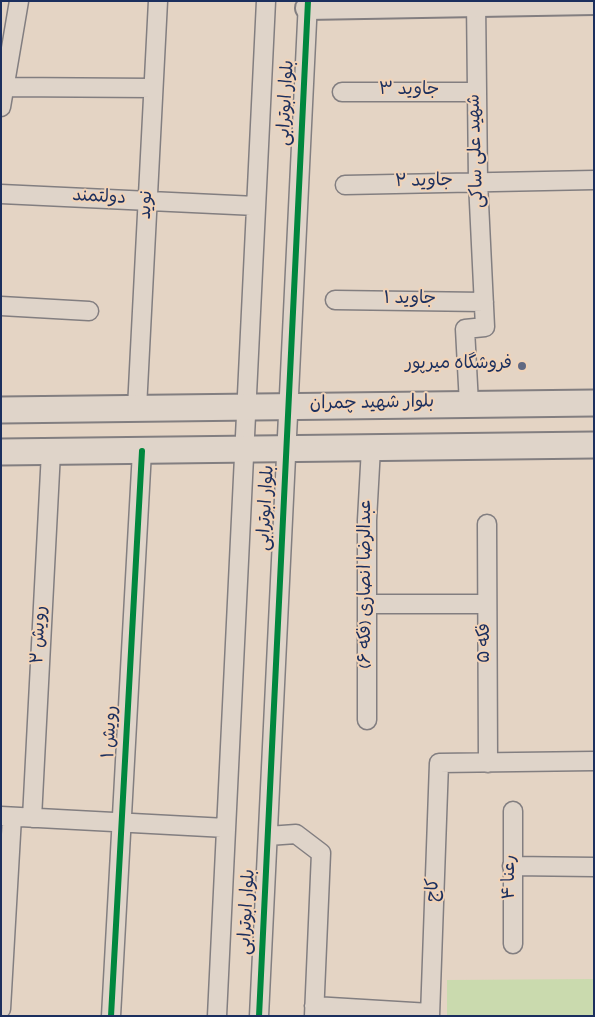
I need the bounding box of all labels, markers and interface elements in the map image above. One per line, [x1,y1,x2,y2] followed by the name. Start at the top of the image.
[275,59,301,147] street label: بلوار ابوترابی
[379,81,439,103] street label: جاوید ۳
[465,94,491,208] street label: شهید علی ساکی
[395,172,453,194] street label: جاوید ۲
[72,187,126,211] street label: دولتمند
[136,190,160,220] street label: نوید
[384,290,436,312] street label: جاوید ۱
[405,355,512,377] place label: فروشگاه میرپور
[516,360,528,372] marker: فروشگاه میرپور
[310,393,434,417] street label: بلوار شهید چمران
[255,464,281,552] street label: بلوار ابوترابی
[357,500,379,668] street label: عبدالرضا انصاری (فکه ۶)
[29,605,53,665] street label: رویش ۲
[476,623,498,663] street label: فکه ۵
[100,705,124,759] street label: رویش ۱
[501,854,523,900] street label: رعنا ۴
[236,868,262,956] street label: بلوار ابوترابی
[424,878,446,902] street label: کاج

